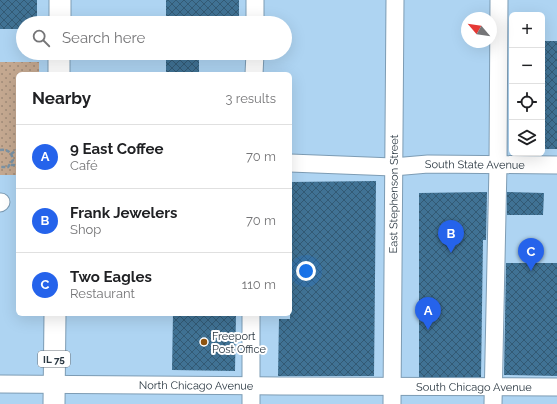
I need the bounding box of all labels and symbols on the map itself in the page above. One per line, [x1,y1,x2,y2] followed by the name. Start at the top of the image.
[461,12,497,48] north arrow
[387,134,401,254] street label: East Stephenson Street
[425,158,525,172] street label: South State Avenue
[438,220,464,253] pin: B
[518,238,544,271] pin: C
[296,261,316,281] your location
[415,297,441,330] pin: A
[212,330,266,356] place label: Freeport Post Office
[199,337,209,347] marker: Freeport Post Office
[38,351,70,367] road number: IL 75
[139,379,254,393] street label: North Chicago Avenue
[416,381,532,394] street label: South Chicago Avenue

